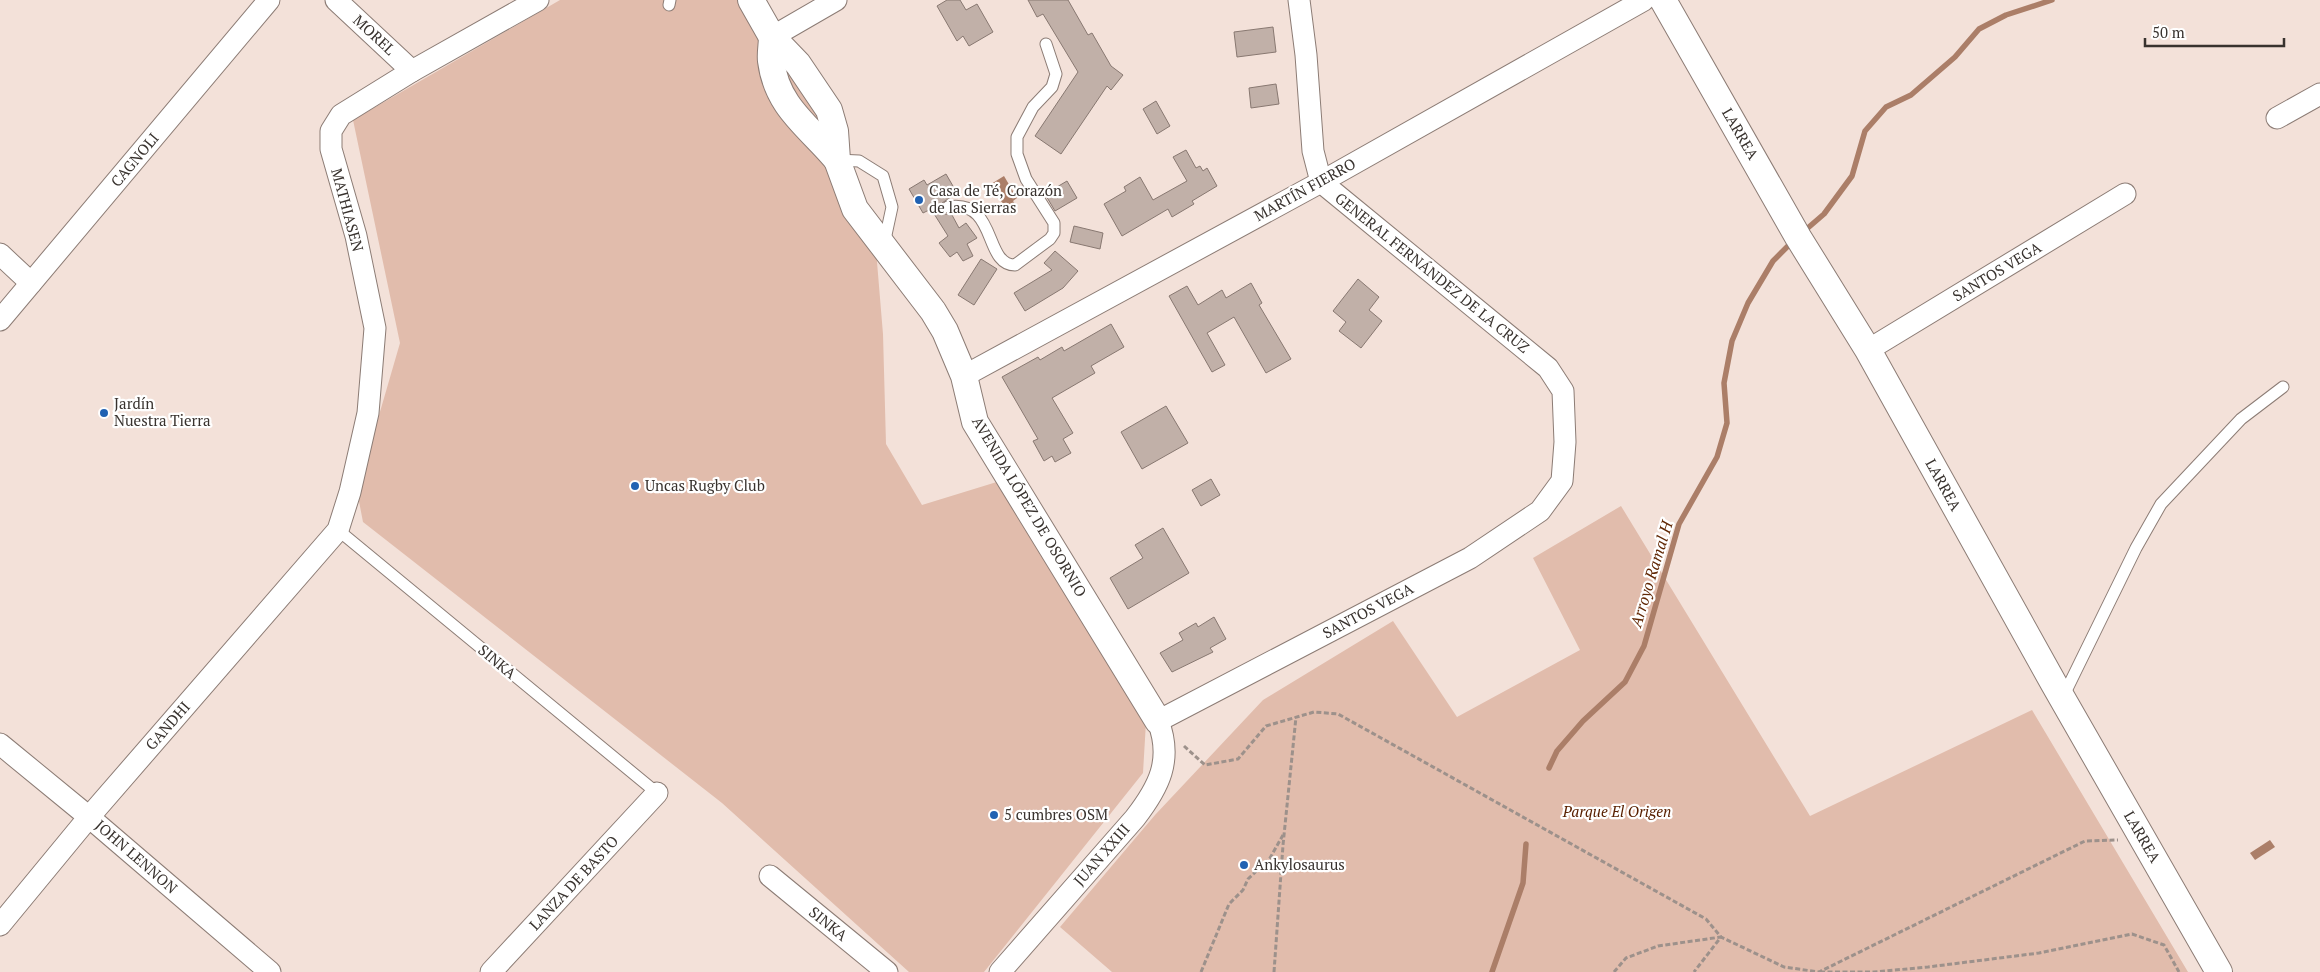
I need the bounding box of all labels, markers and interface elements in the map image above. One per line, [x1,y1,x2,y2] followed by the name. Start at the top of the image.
[349,10,400,59] street label: MOREL
[2145,15,2284,47] scale bar
[2152,22,2185,42] text: 50 m
[1718,104,1764,164] street label: LARREA
[106,128,163,191] street label: CAGNOLI
[1250,153,1359,225] street label: MARTÍN FIERRO
[327,166,369,254] street label: MATHIASEN
[929,180,1062,217] place label: Casa de Té, Corazón de las Sierras
[1331,188,1534,357] street label: GENERAL FERNÁNDEZ DE LA CRUZ
[913,194,925,206] marker: Casa de Té, Corazón de las Sierras
[1948,236,2045,305] street label: SANTOS VEGA
[114,393,211,430] place label: Jardín Nuestra Tierra
[98,407,110,419] marker: Jardín Nuestra Tierra
[968,413,1092,600] street label: AVENIDA LÓPEZ DE OSORNIO
[1921,455,1967,515] street label: LARREA
[645,475,765,495] place label: Uncas Rugby Club
[629,480,641,492] marker: Uncas Rugby Club
[1624,517,1678,631] water label: Arroyo Ramal H
[1319,577,1417,642] street label: SANTOS VEGA
[474,639,521,683] street label: SINKA
[141,697,194,754] street label: GANDHI
[1562,801,1671,821] park label: Parque El Origen
[1004,804,1108,824] place label: 5 cumbres OSM
[2120,807,2166,867] street label: LARREA
[988,809,1000,821] marker: 5 cumbres OSM
[91,815,182,898] street label: JOHN LENNON
[1069,819,1134,890] street label: JUAN XXIII
[524,831,622,934] street label: LANZA DE BASTO
[1254,854,1345,874] place label: Ankylosaurus
[1238,859,1250,871] marker: Ankylosaurus
[805,902,853,945] street label: SINKA

